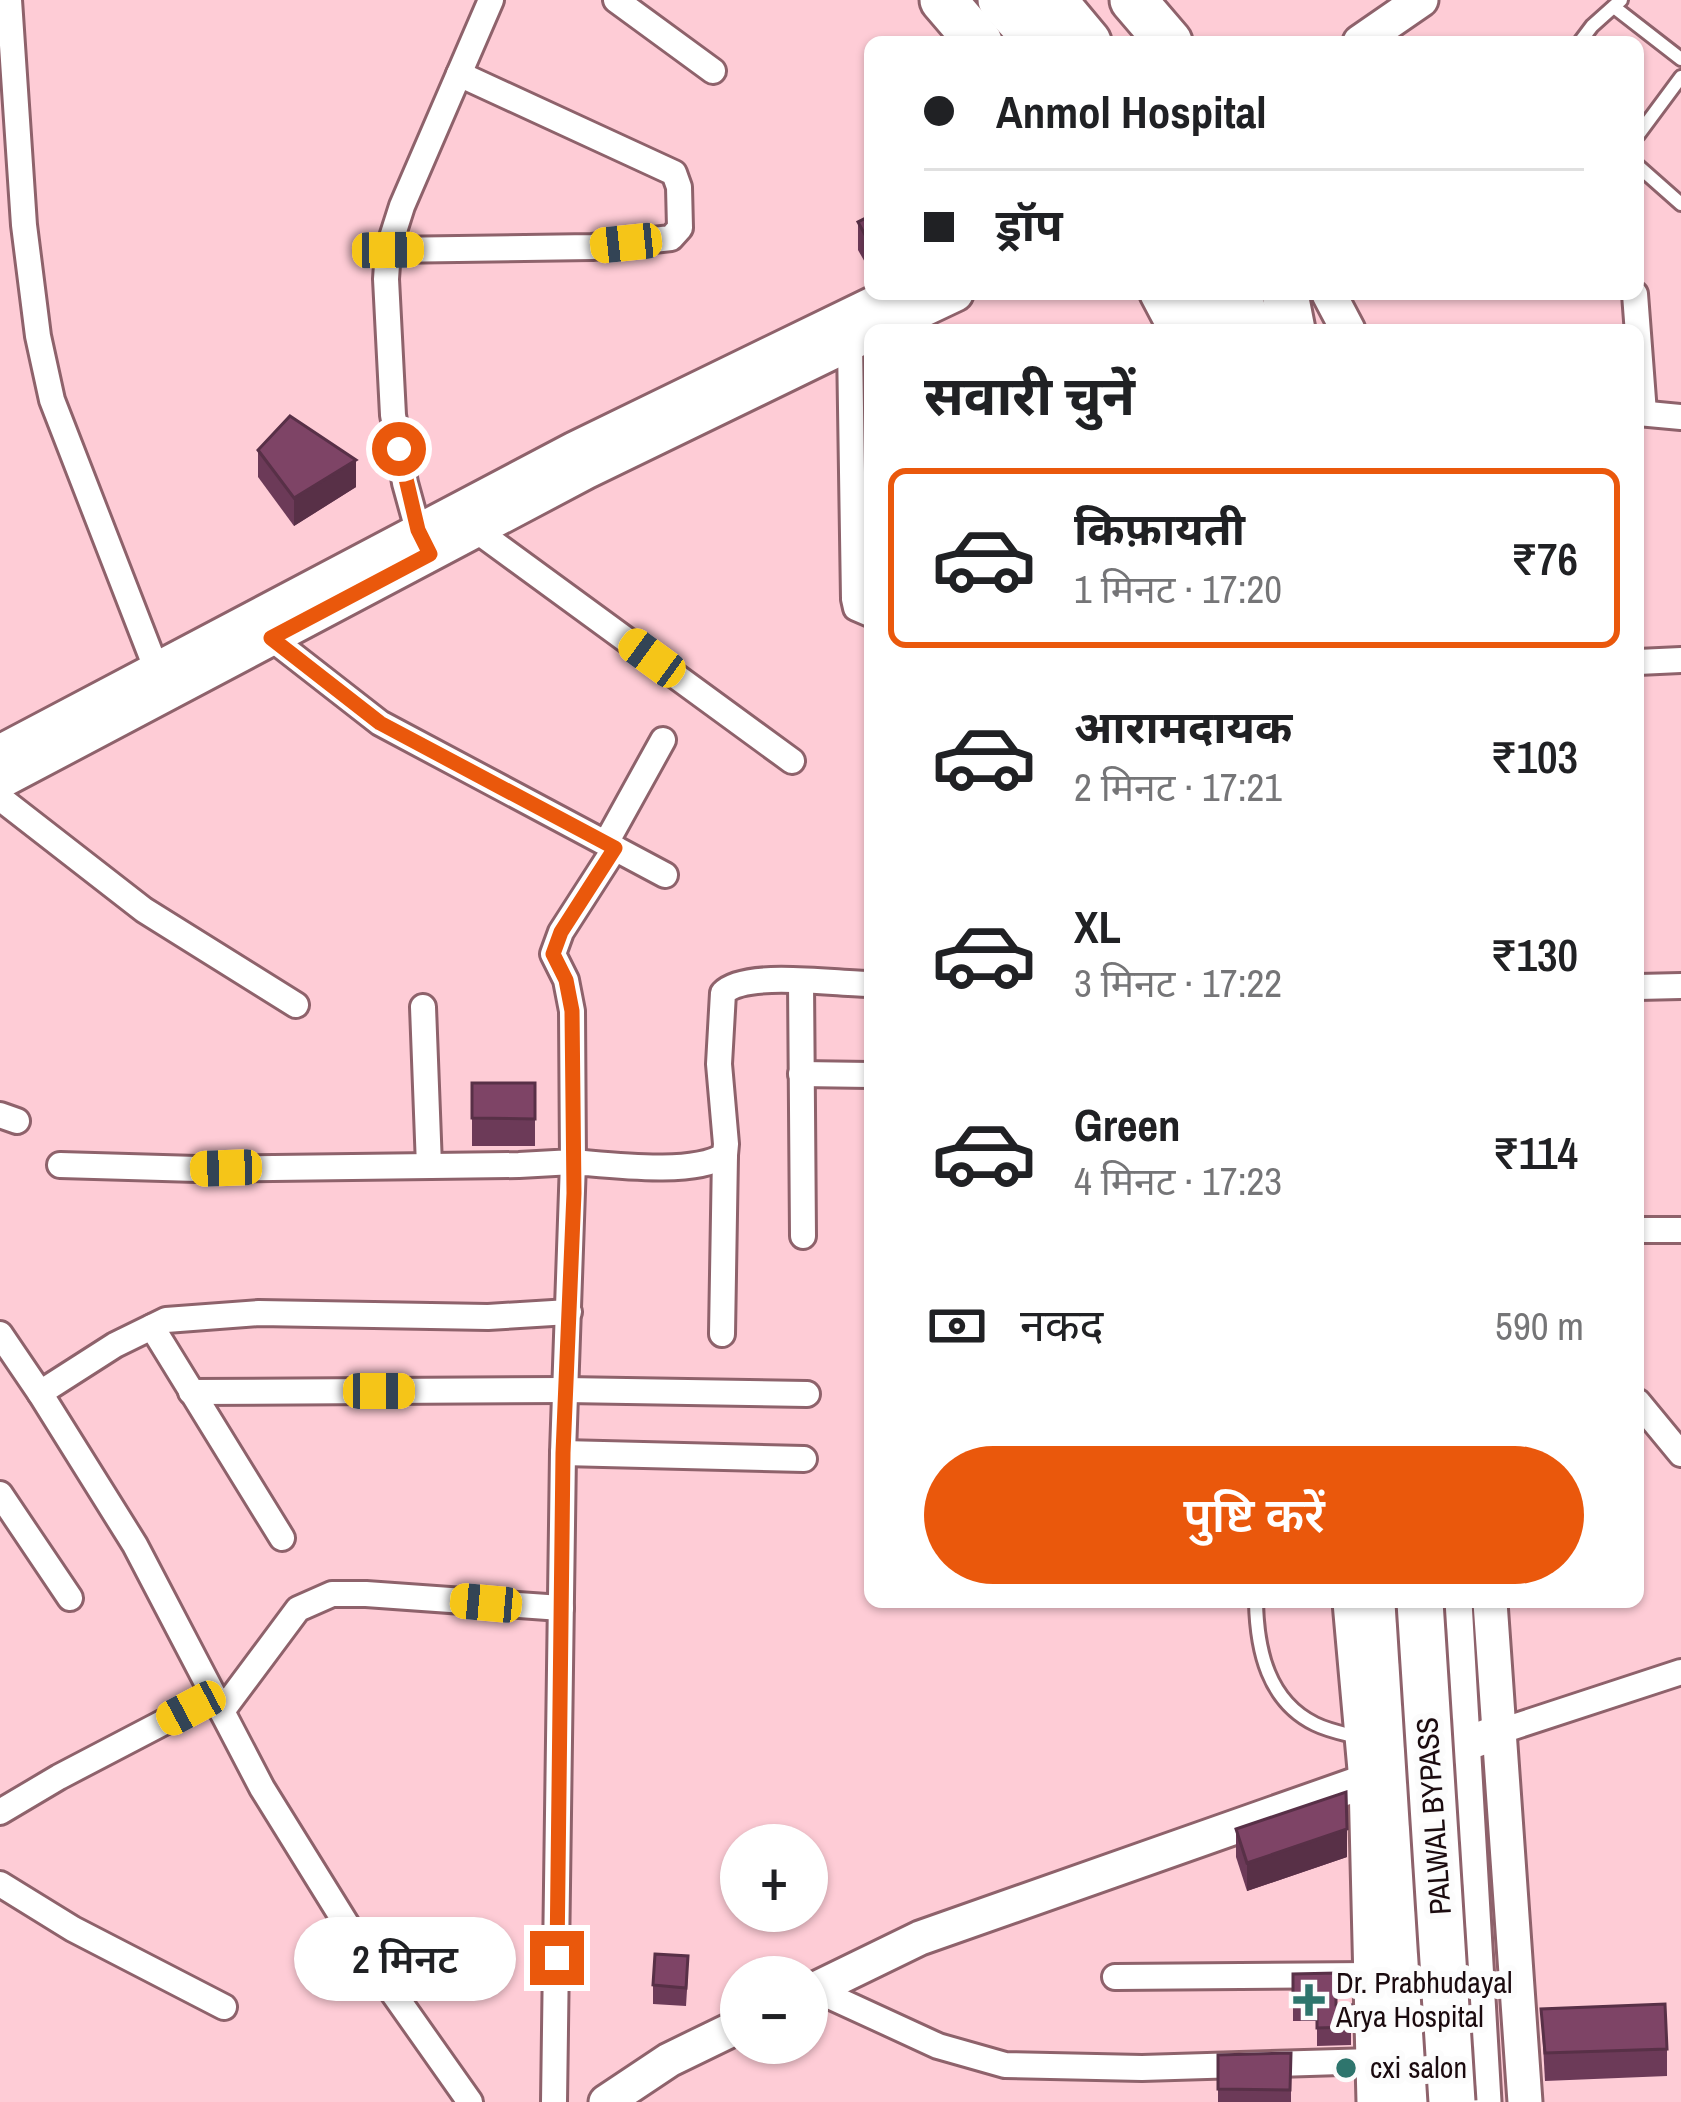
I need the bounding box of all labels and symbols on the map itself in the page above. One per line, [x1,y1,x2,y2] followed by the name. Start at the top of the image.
[588,221,664,265] car
[352,231,424,269] car
[372,422,426,476] route start
[612,622,692,694] car
[189,1149,263,1187] car
[343,1373,415,1409] car
[449,1582,523,1624] car
[151,1675,231,1741] car
[1406,1716,1460,1916] street label: PALWAL BYPASS
[293,1916,515,2000] callout: 2 मिनट
[530,1931,584,1985] route end
[1335,1962,1512,2036] place label: Dr. Prabhudayal Arya Hospital
[1293,1984,1325,2016] marker: Dr. Prabhudayal Arya Hospital
[1370,2047,1467,2087] place label: cxi salon
[1333,2055,1359,2081] marker: cxi salon

